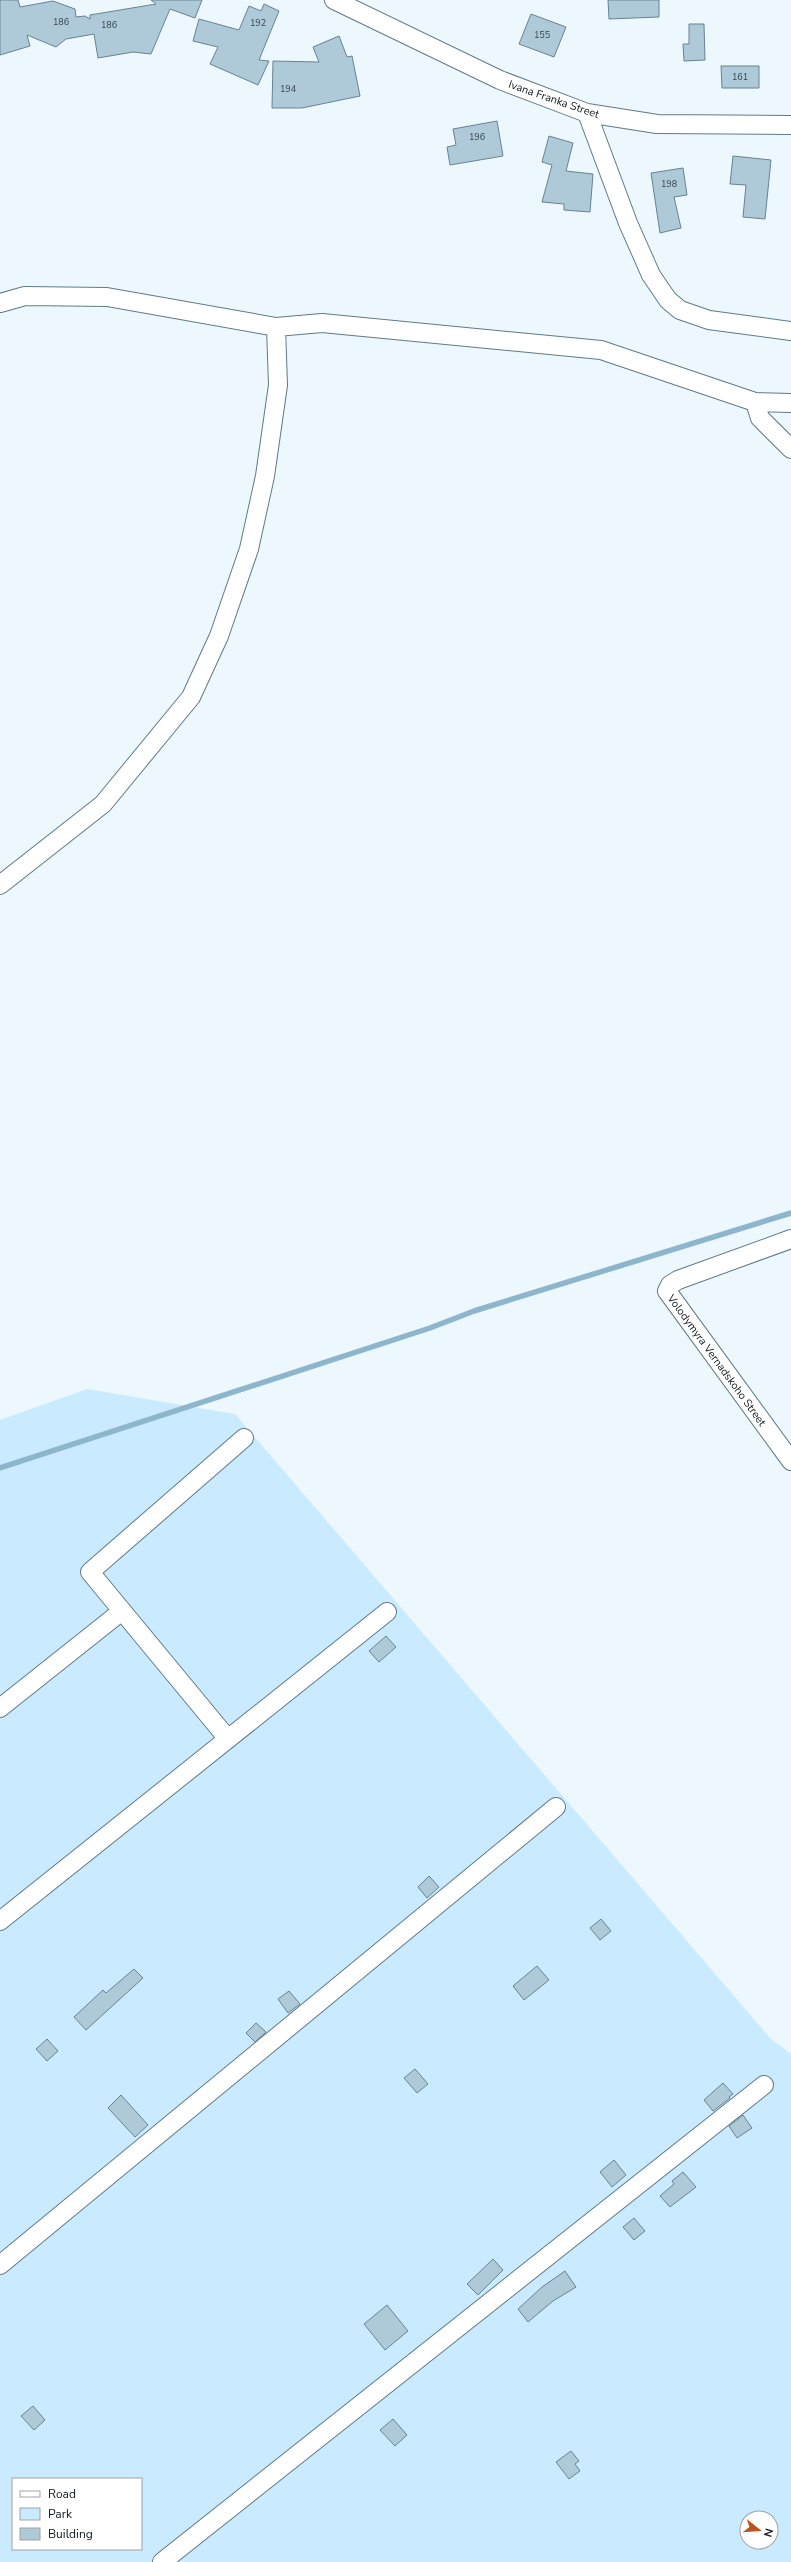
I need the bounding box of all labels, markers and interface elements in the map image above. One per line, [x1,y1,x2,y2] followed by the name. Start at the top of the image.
[53,16,69,28] house number: 186
[250,17,266,29] house number: 192
[101,19,117,31] house number: 186
[534,29,550,41] house number: 155
[732,71,748,83] house number: 161
[506,77,601,122] street label: Ivana Franka Street
[280,83,297,95] house number: 194
[469,131,485,143] house number: 196
[661,178,677,190] house number: 198
[663,1291,770,1429] street label: Volodymyra Vernadskoho Street
[12,2478,142,2550] legend
[48,2486,76,2502] text: Road
[48,2506,73,2522] text: Park
[739,2510,779,2550] north arrow
[48,2526,93,2542] text: Building
[760,2527,776,2539] text: N

